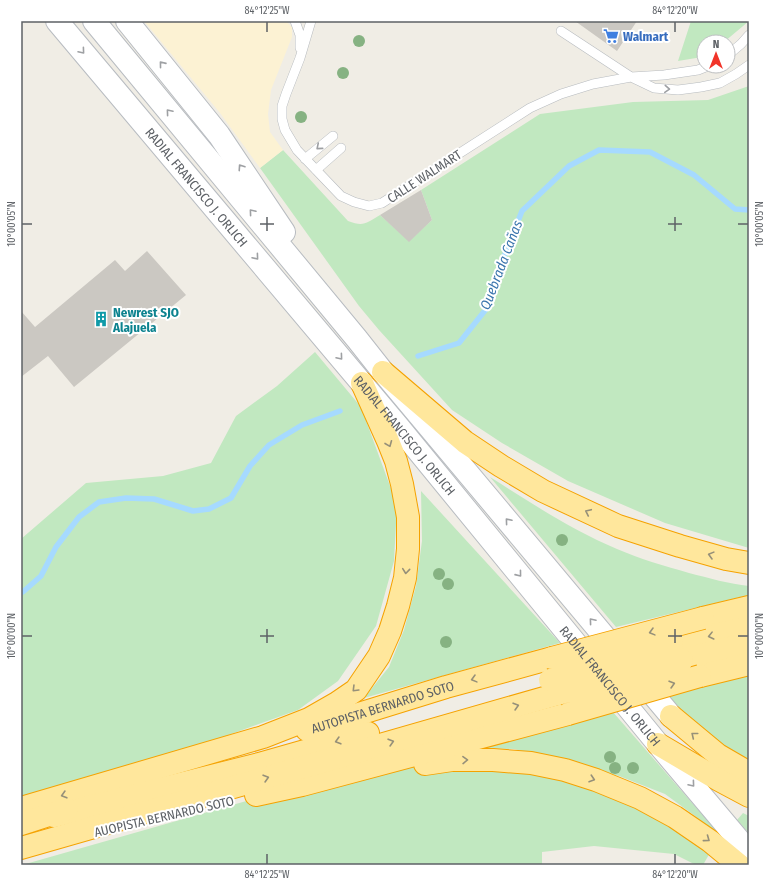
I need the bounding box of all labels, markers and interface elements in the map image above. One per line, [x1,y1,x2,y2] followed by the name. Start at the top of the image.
[245,5,290,17] text: 84°12'25"W
[652,5,698,17] text: 84°12'20"W
[602,27,620,45] supermarket icon: Walmart
[623,29,669,44] place label: Walmart
[696,34,736,74] north arrow
[713,38,719,51] text: N
[78,46,85,53] one-way arrow
[159,62,166,69] one-way arrow
[664,85,670,94] one-way arrow
[166,109,173,117] one-way arrow
[142,125,251,250] street label: RADIAL FRANCISCO J. ORLICH
[316,143,324,150] one-way arrow
[384,147,464,206] street label: CALLE WALMART
[239,165,246,172] one-way arrow
[6,201,18,247] text: 10°00'05"N
[754,201,766,247] text: 10°00'05"N
[249,209,256,217] one-way arrow
[477,218,526,312] water label: Quebrada Cañas
[251,253,258,260] one-way arrow
[112,305,179,335] place label: Newrest SJO Alajuela
[92,310,110,328] building icon: Newrest SJO Alajuela
[335,352,342,359] one-way arrow
[351,373,458,498] street label: RADIAL FRANCISCO J. ORLICH
[384,439,392,447] one-way arrow
[585,509,593,517] one-way arrow
[506,519,513,526] one-way arrow
[708,551,715,560] one-way arrow
[402,568,411,574] one-way arrow
[515,569,522,577] one-way arrow
[6,613,18,659] text: 10°00'00"N
[754,613,766,659] text: 10°00'00"N
[589,619,596,626] one-way arrow
[557,623,663,749] street label: RADIAL FRANCISCO J. ORLICH
[648,627,655,635] one-way arrow
[708,631,714,639] one-way arrow
[471,674,478,683] one-way arrow
[309,678,456,736] street label: AUTOPISTA BERNARDO SOTO
[669,680,676,689] one-way arrow
[353,684,360,691] one-way arrow
[512,702,519,711] one-way arrow
[691,732,698,739] one-way arrow
[335,736,342,745] one-way arrow
[387,738,394,747] one-way arrow
[462,756,468,764] one-way arrow
[262,774,269,783] one-way arrow
[589,774,596,782] one-way arrow
[688,780,695,787] one-way arrow
[61,790,68,799] one-way arrow
[93,793,235,840] street label: AUOPISTA BERNARDO SOTO
[703,834,710,842] one-way arrow
[245,869,290,881] text: 84°12'25"W
[652,869,698,881] text: 84°12'20"W

